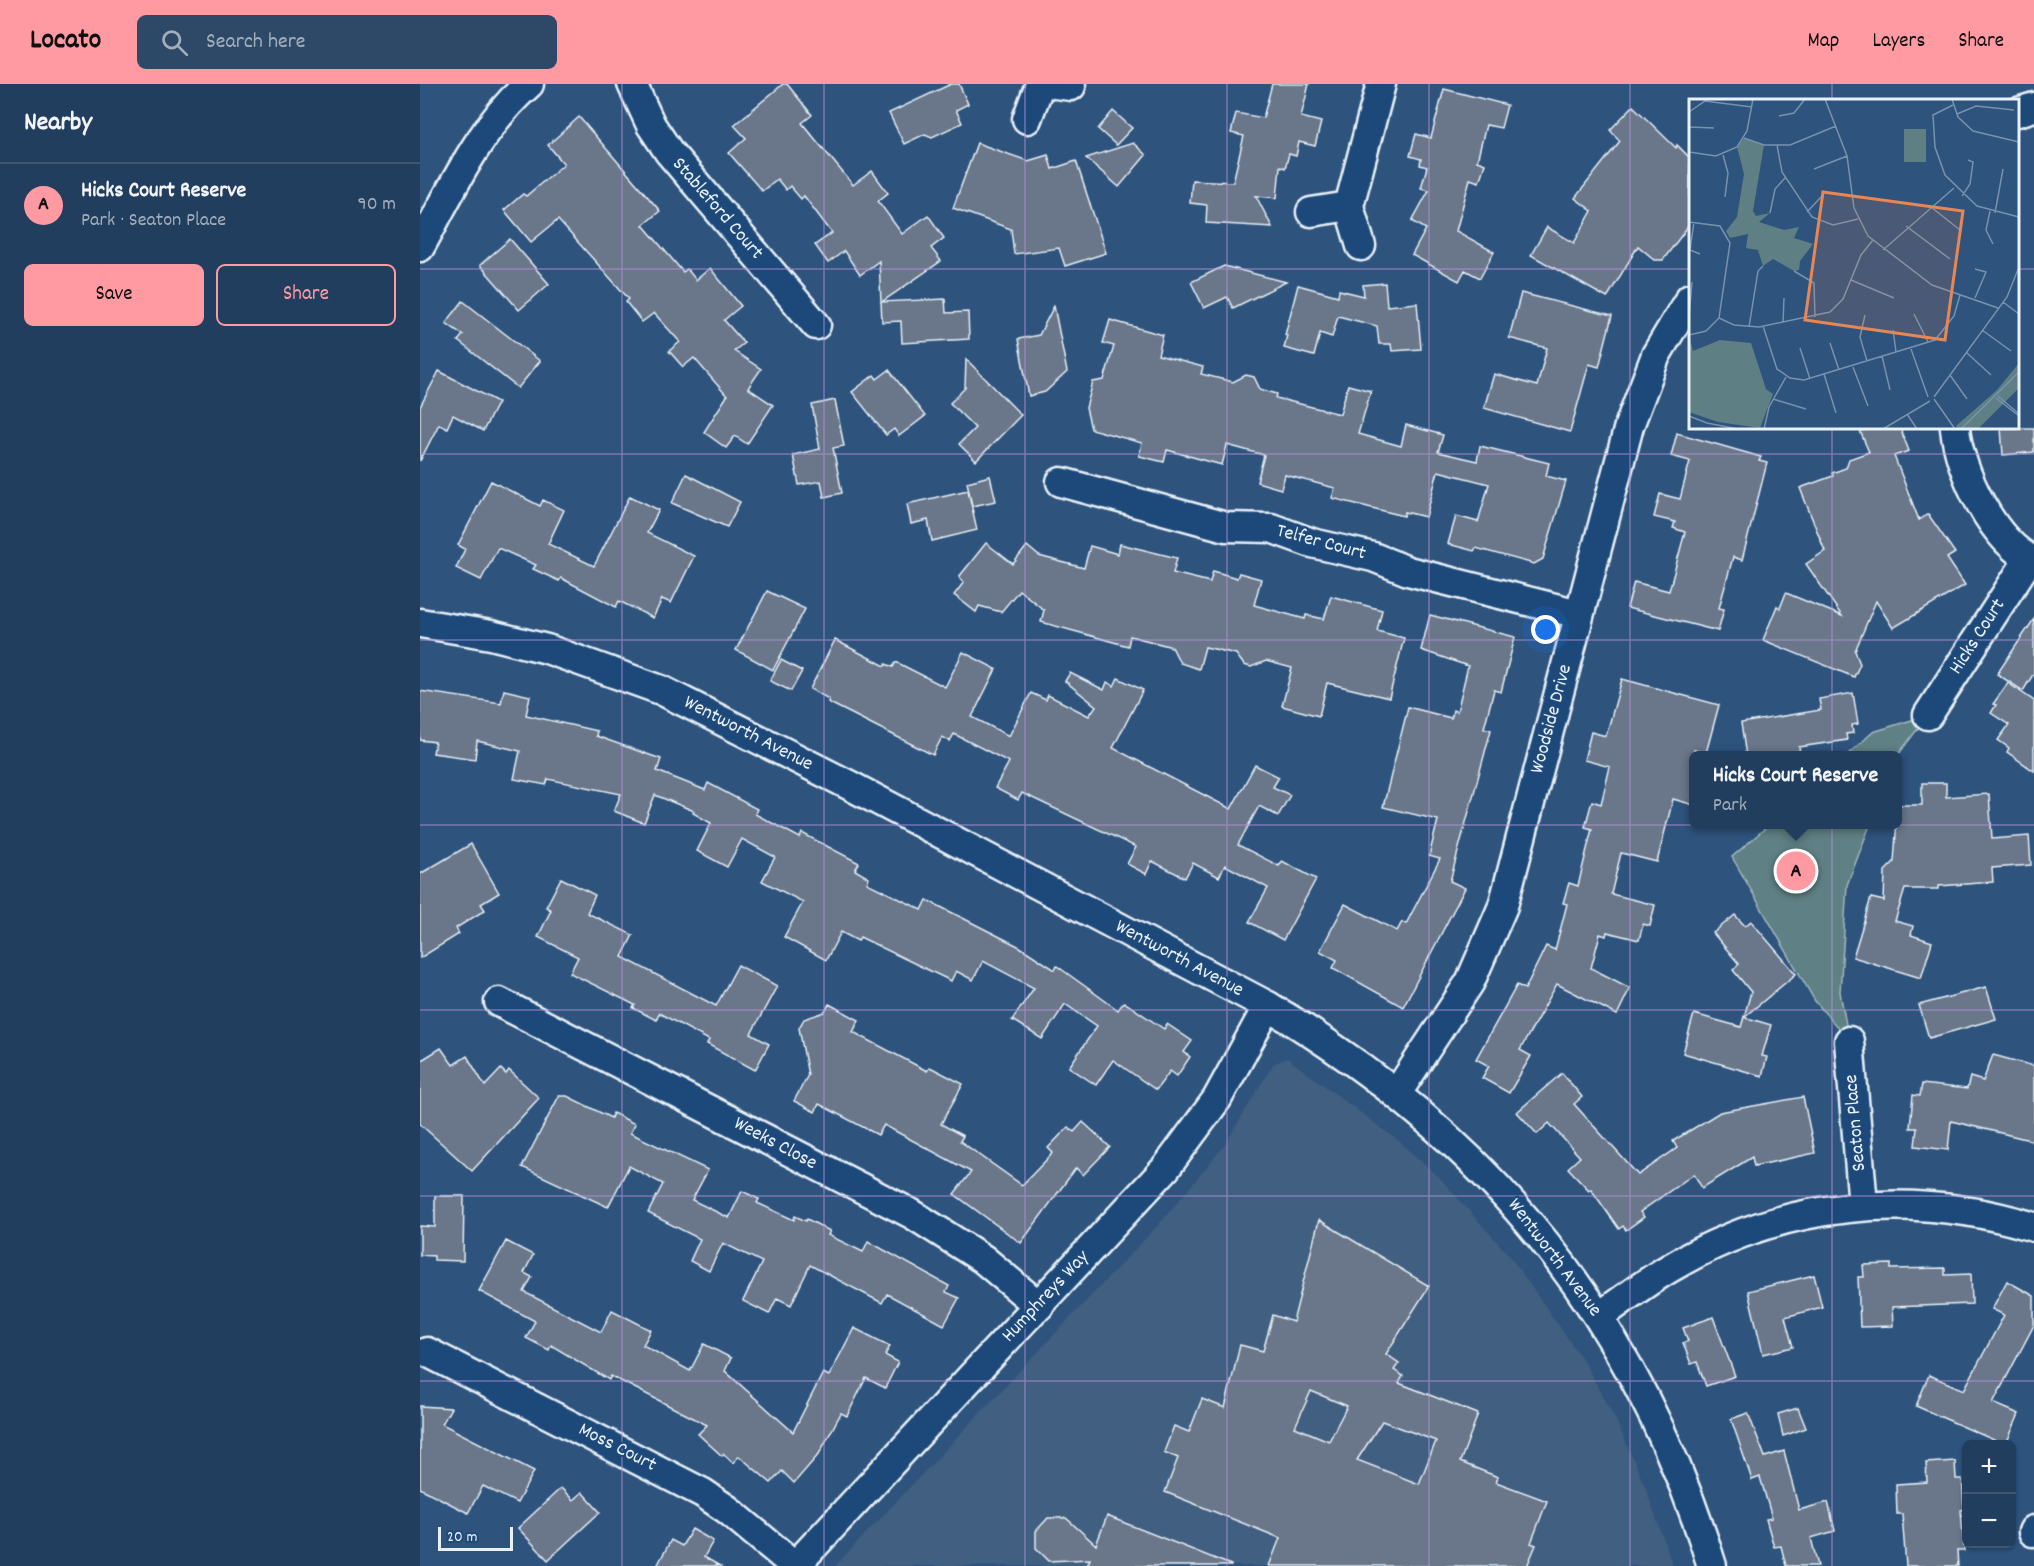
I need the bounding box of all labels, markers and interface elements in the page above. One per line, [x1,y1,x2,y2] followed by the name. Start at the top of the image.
[137,15,557,69] search box
[30,22,101,62] text: Locato
[158,26,191,59] icon: search
[206,27,306,58] text: Search here
[1808,27,1839,57] text: Map
[1872,27,1925,57] text: Layers
[1958,27,2004,57] text: Share
[1689,99,2019,429] inset map
[24,105,92,142] text: Nearby
[665,152,769,266] street label: Stableford Court
[81,176,246,207] text: Hicks Court Reserve
[38,191,49,219] text: A
[358,191,396,219] text: 90 m
[81,207,226,235] text: Park · Seaton Place
[24,264,204,326] button: Save
[216,264,396,326] button: Share
[1273,518,1369,568] street label: Telfer Court
[1943,594,2013,680] street label: Hicks Court
[1531,615,1560,644] your location
[1524,661,1580,777] street label: Woodside Drive
[678,689,818,779] street label: Wentworth Avenue
[1689,751,1902,829] popup
[1713,761,1878,792] text: Hicks Court Reserve
[1713,792,1747,820] text: Park
[1776,848,1816,894] pin: A
[1110,913,1248,1005] street label: Wentworth Avenue
[1838,1073,1874,1173] street label: Seaton Place
[728,1110,822,1178] street label: Weeks Close
[1500,1193,1608,1323] street label: Wentworth Avenue
[996,1244,1097,1349] street label: Humphreys Way
[573,1416,661,1480] street label: Moss Court
[1962,1440,2016,1548] map controls
[1962,1440,2016,1494] button: +
[1962,1494,2016,1548] button: −
[438,1524,513,1552] scale bar
[447,1526,477,1549] text: 20 m

